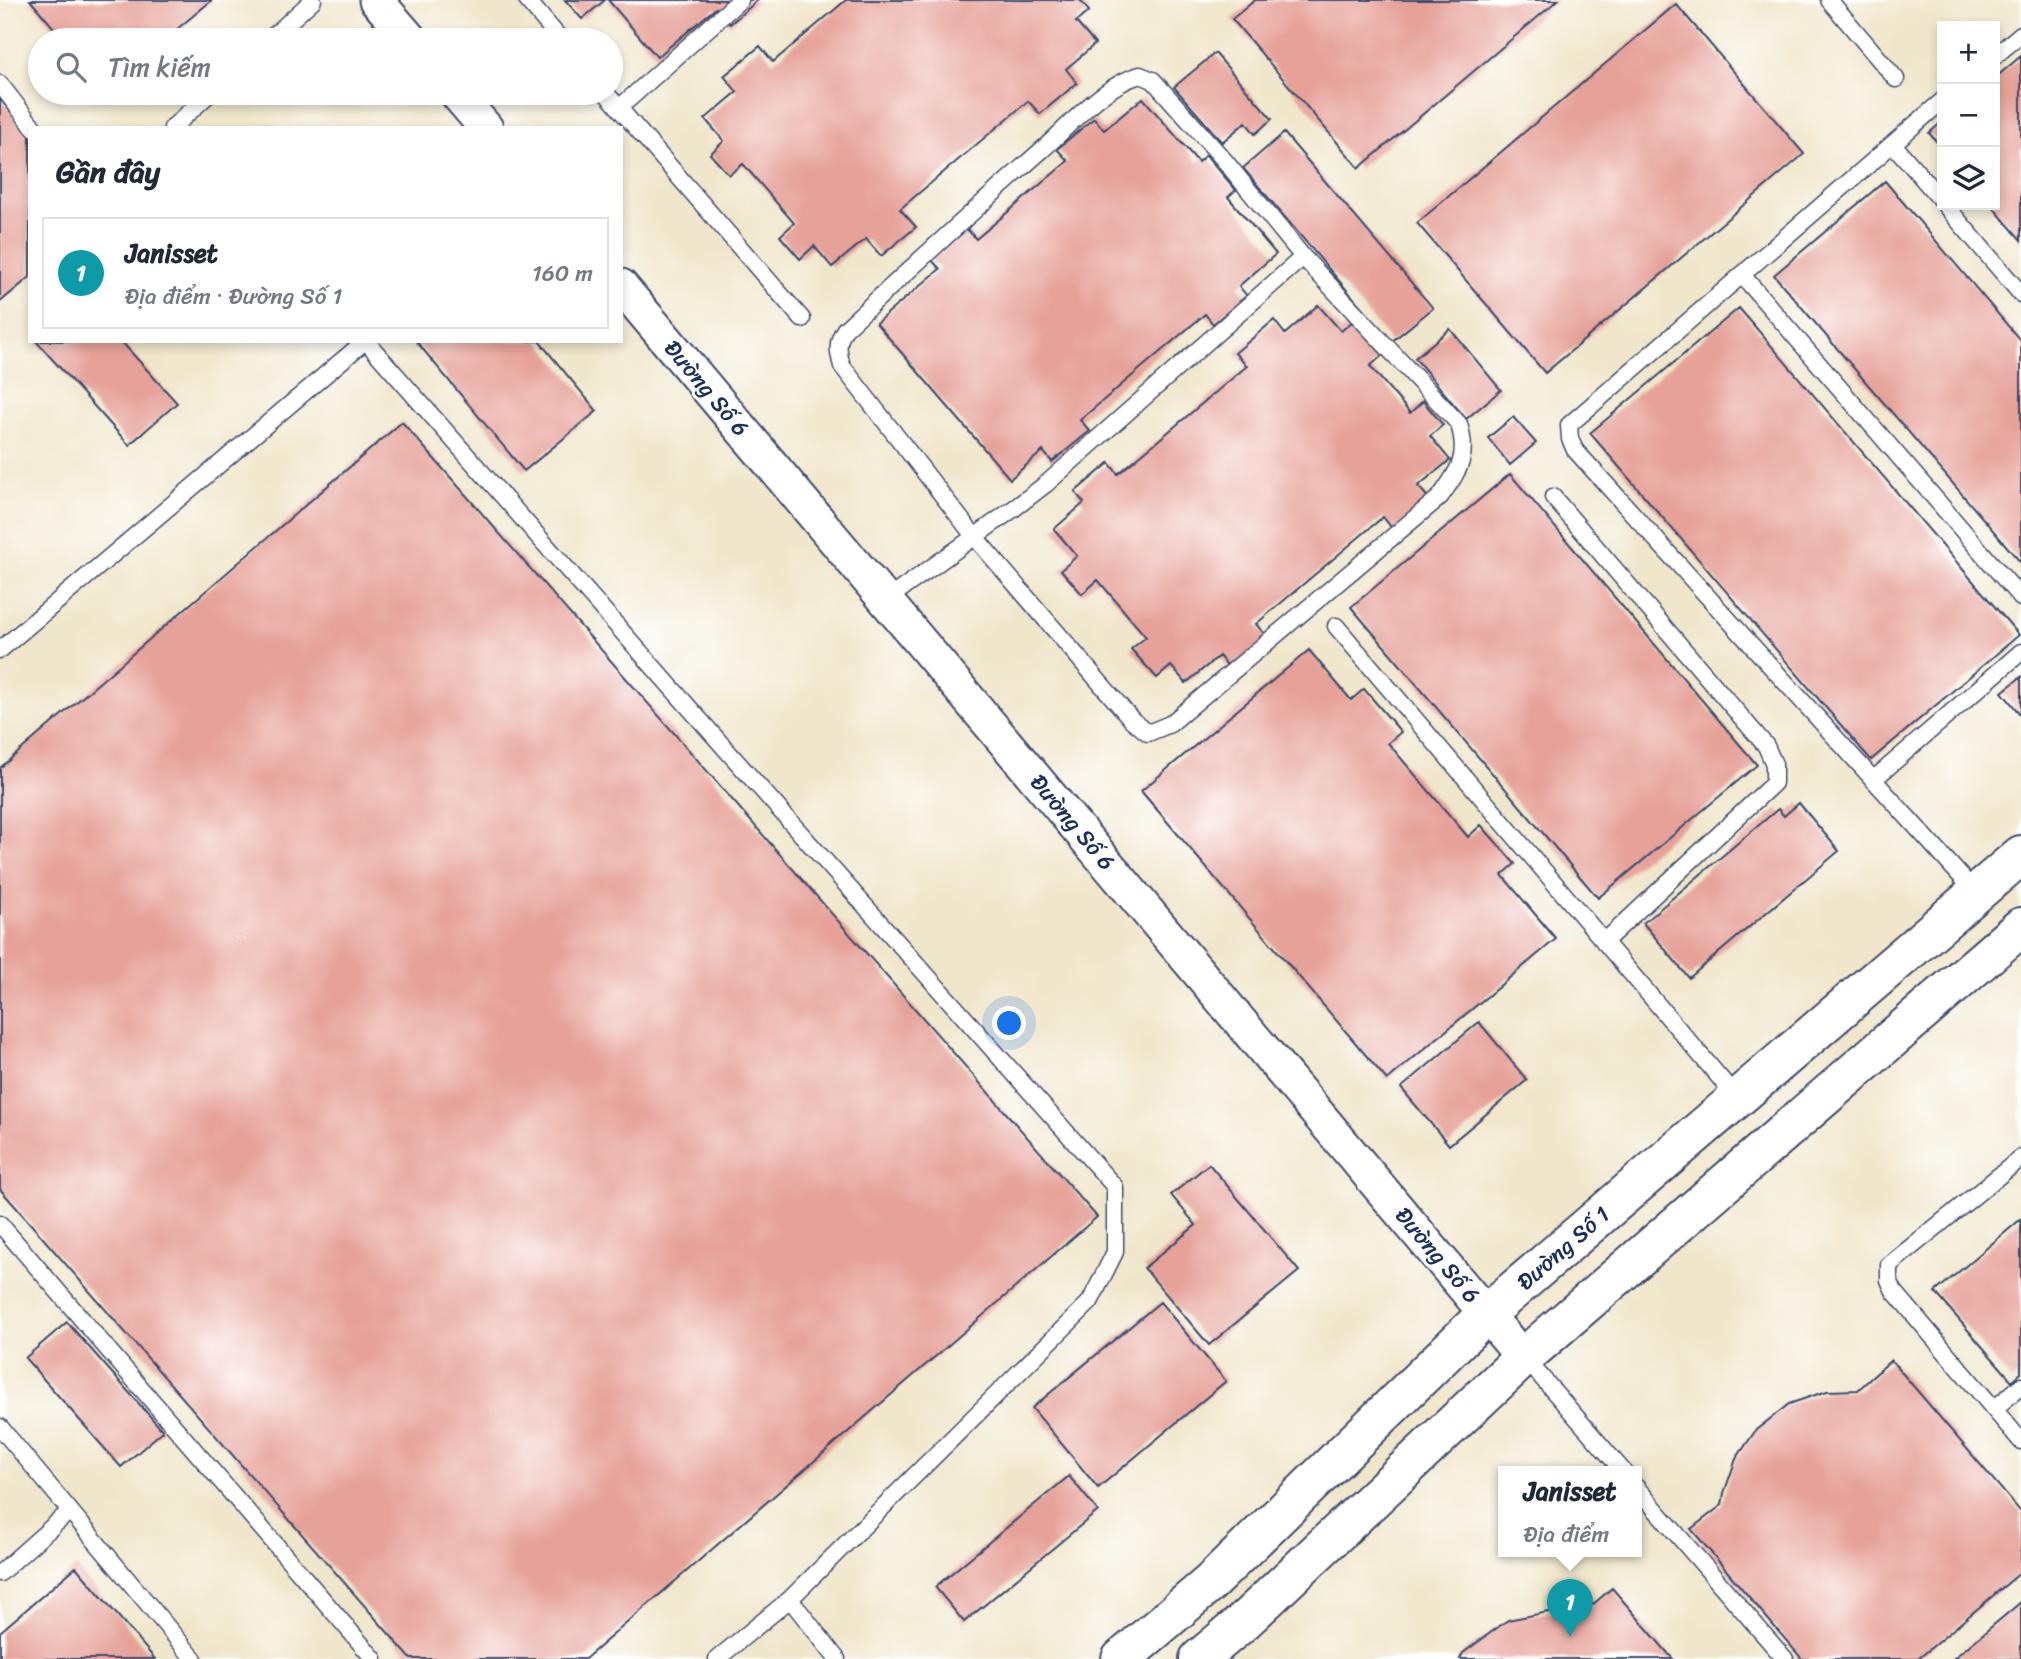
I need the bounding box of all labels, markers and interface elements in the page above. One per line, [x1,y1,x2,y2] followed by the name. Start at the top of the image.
[1937,21,2000,210] map controls
[1937,21,2000,84] button: +
[28,28,623,105] search box
[108,44,211,90] text: Tìm kiếm
[52,48,90,86] icon: search
[1937,84,2000,147] button: −
[56,145,160,199] text: Gần đây
[1937,147,2000,210] button: layers
[125,230,218,276] text: Janisset
[76,253,86,294] text: 1
[532,253,593,294] text: 160 m
[125,276,342,317] text: Địa điểm · Đường Số 1
[653,330,760,446] street label: Đường Số 6
[1019,764,1126,880] street label: Đường Số 6
[992,1006,1026,1040] your location
[1507,1196,1620,1301] street label: Đường Số 1
[1384,1197,1491,1313] street label: Đường Số 6
[1498,1466,1642,1557] popup
[1524,1468,1616,1514] text: Janisset
[1524,1514,1609,1555] text: Địa điểm
[1547,1579,1593,1637] pin: 1

